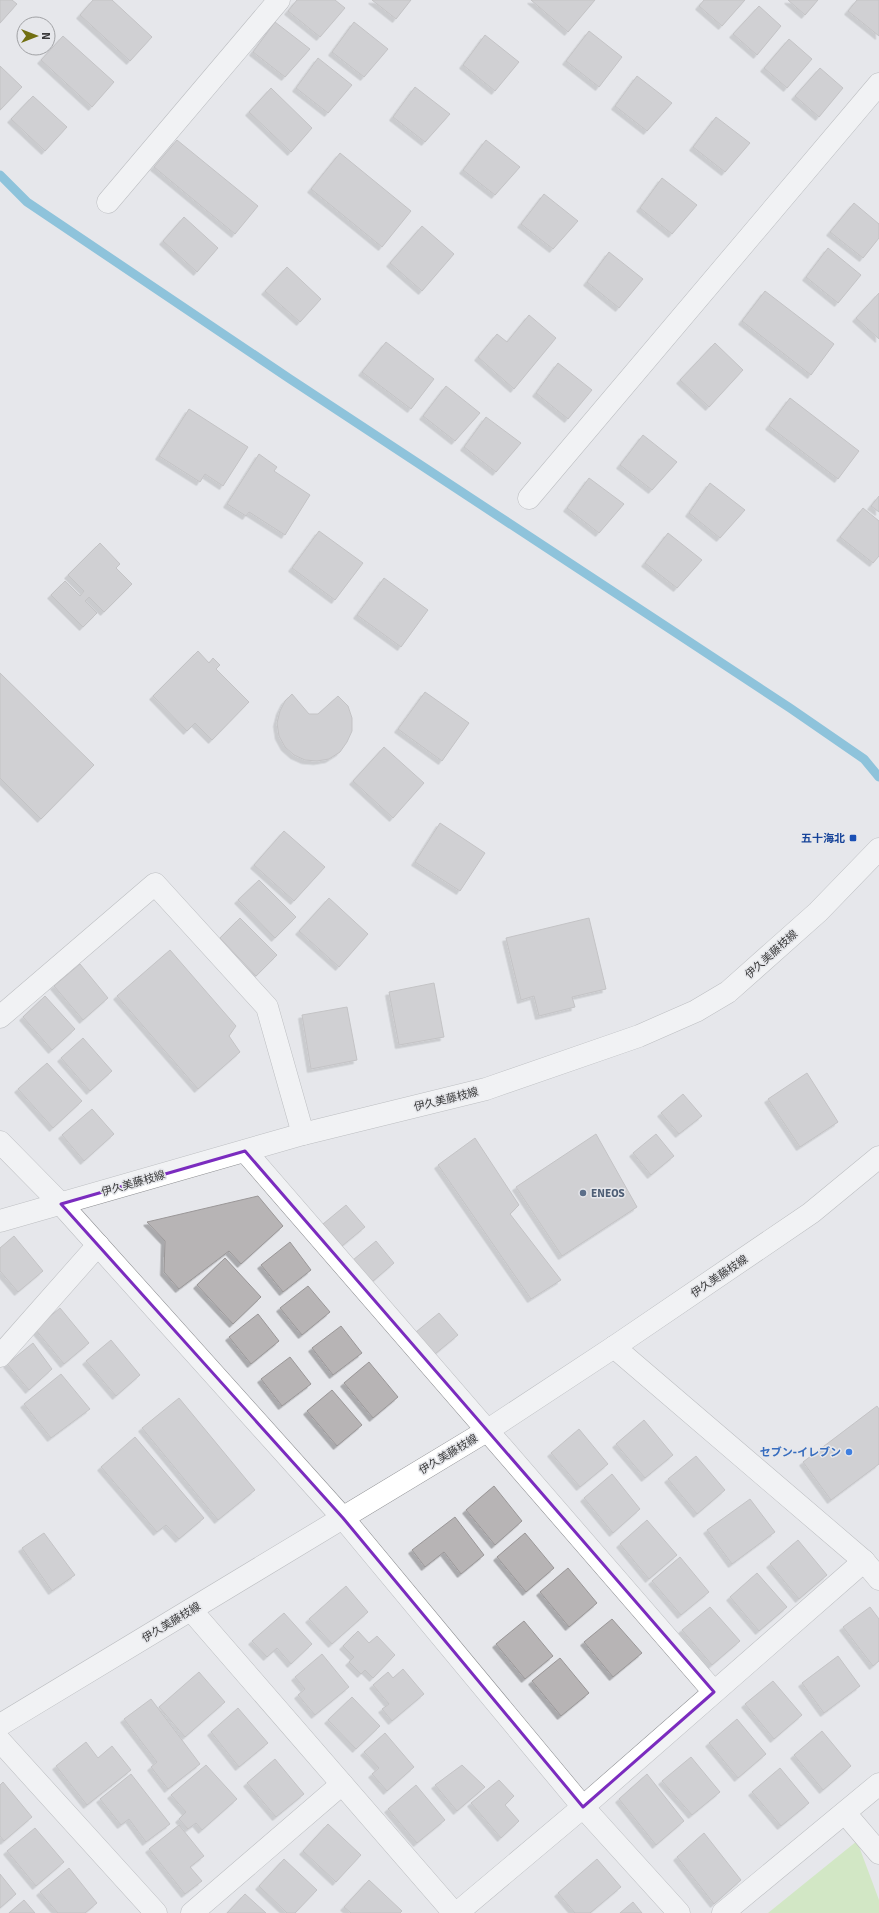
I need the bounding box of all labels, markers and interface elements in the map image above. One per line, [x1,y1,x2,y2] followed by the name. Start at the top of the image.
[16,16,56,56] north arrow
[39,32,52,40] text: N
[801,832,845,845] place label: 五十海北
[848,833,858,843] marker: 五十海北
[742,927,800,981] street label: 伊久美藤枝線
[413,1085,480,1114] street label: 伊久美藤枝線
[100,1168,167,1199] street label: 伊久美藤枝線
[591,1187,625,1200] place label: ENEOS
[578,1188,588,1198] marker: ENEOS
[688,1253,750,1300] street label: 伊久美藤枝線
[417,1432,480,1477] street label: 伊久美藤枝線
[760,1446,841,1459] place label: セブン-イレブン
[844,1447,854,1457] marker: セブン-イレブン
[140,1600,203,1645] street label: 伊久美藤枝線

